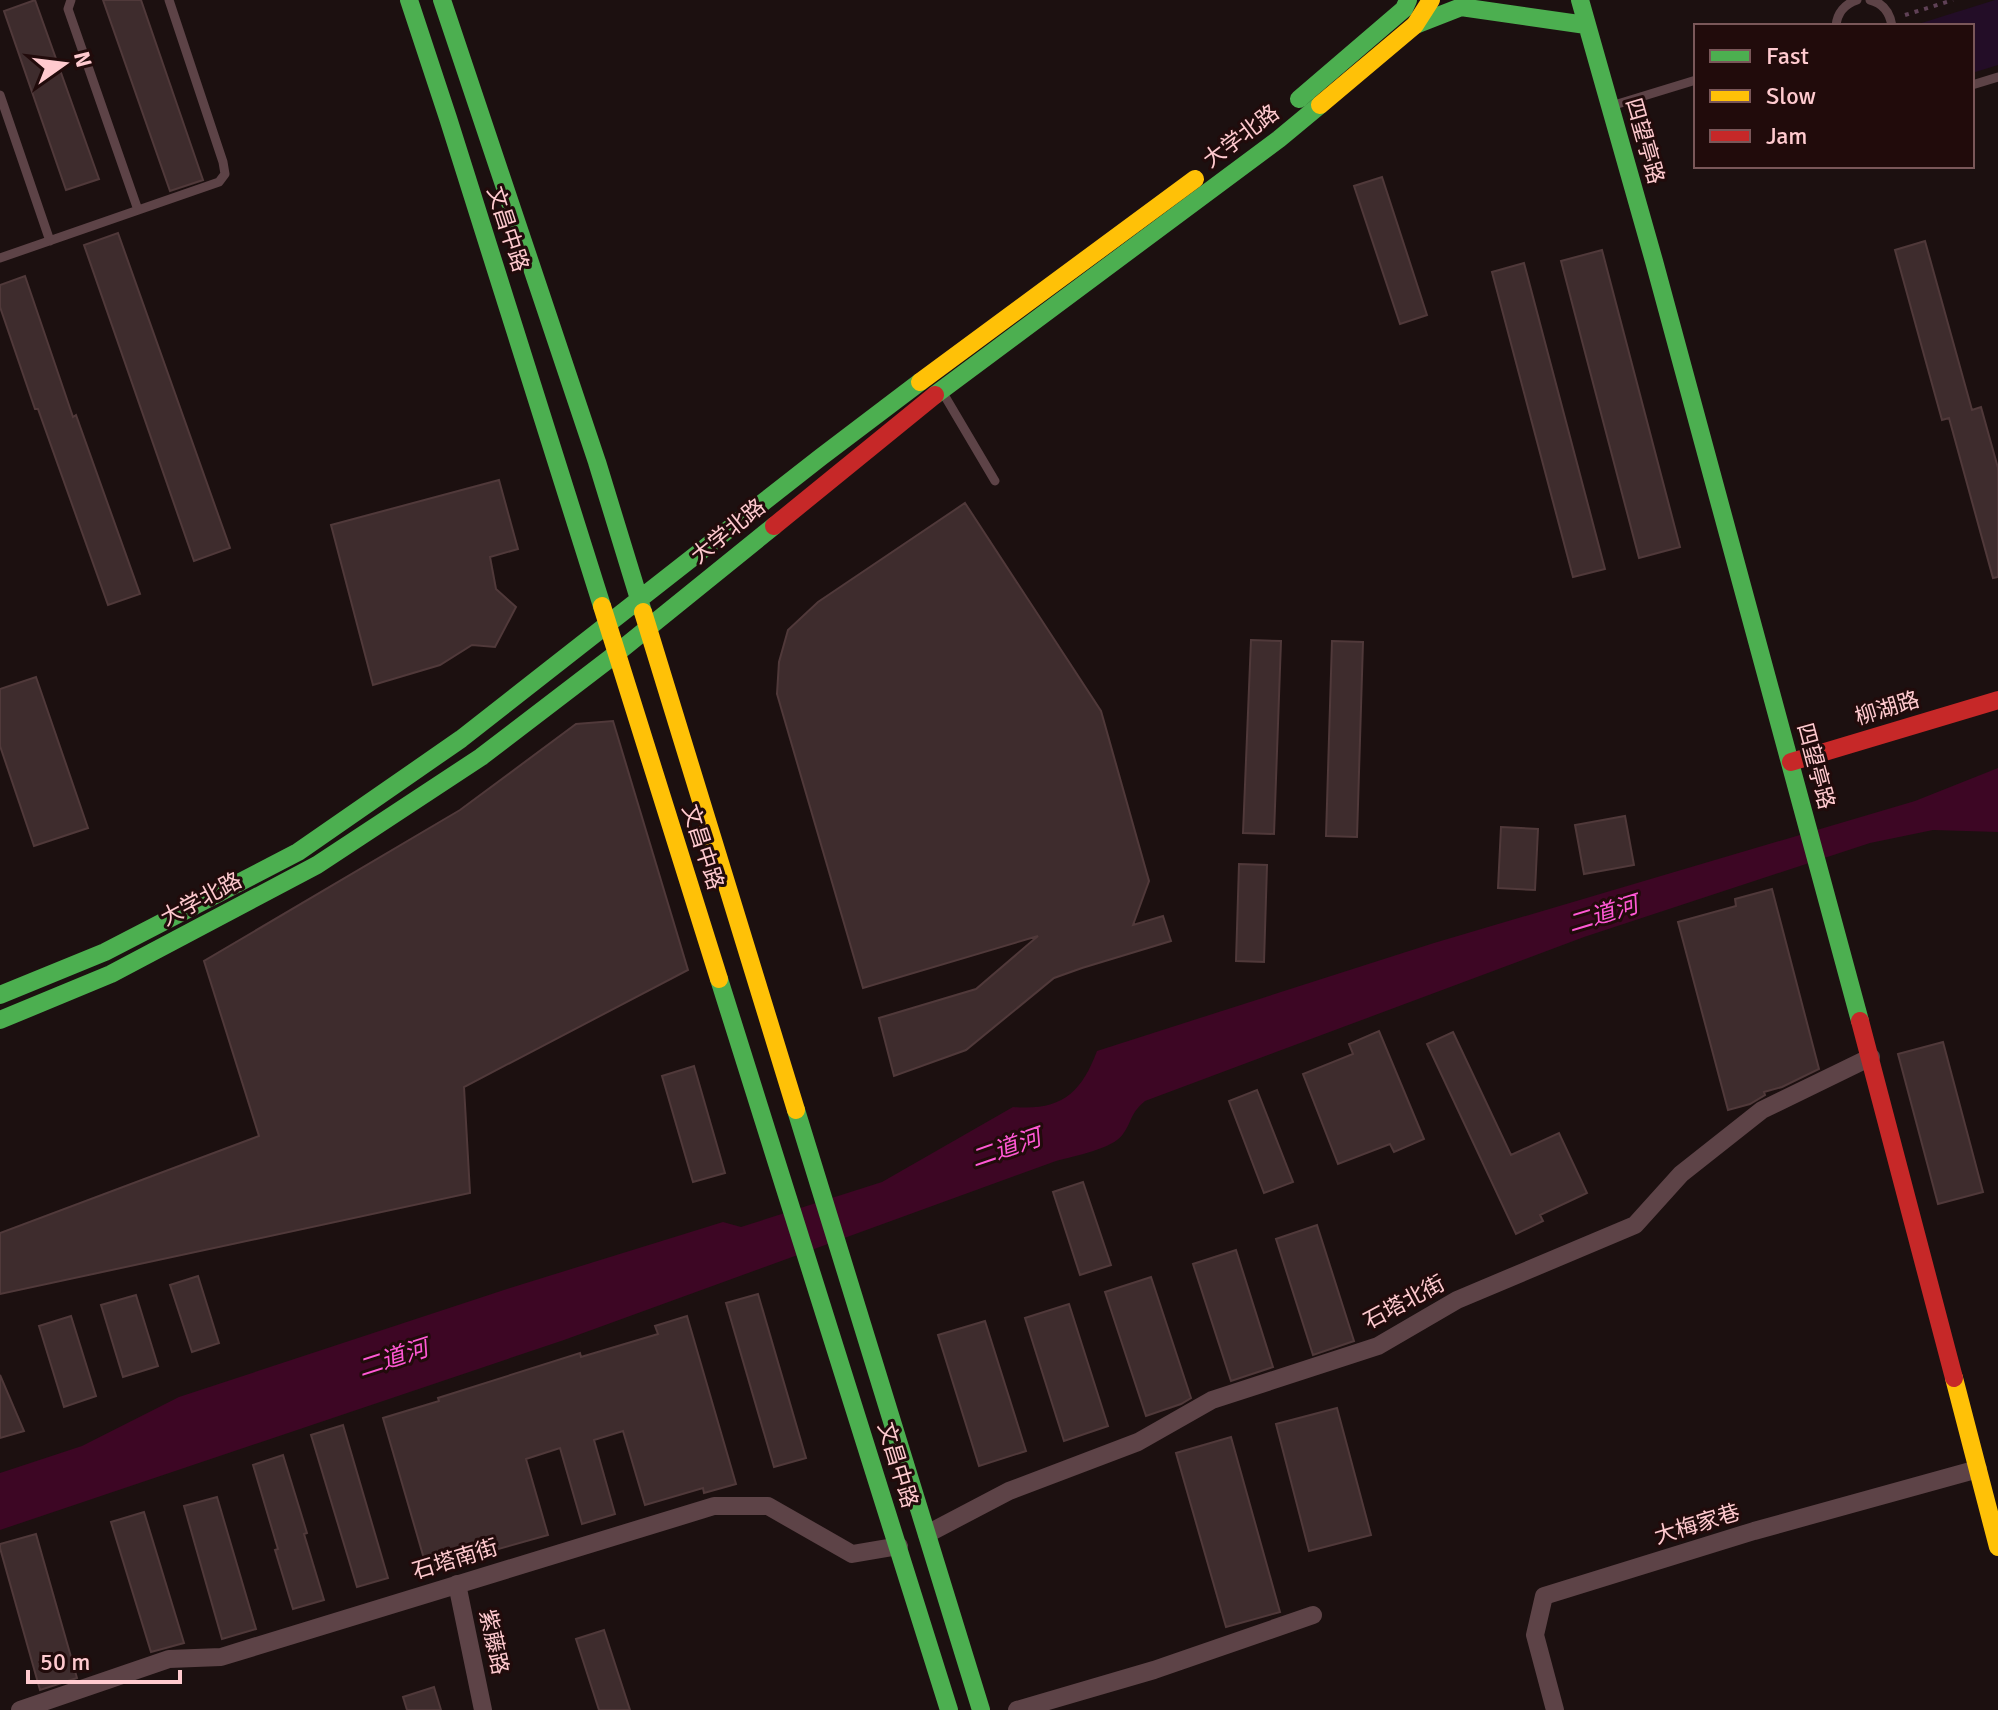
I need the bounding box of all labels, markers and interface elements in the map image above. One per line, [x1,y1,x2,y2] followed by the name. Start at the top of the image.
[24,24,104,104] north arrow
[1694,24,1974,168] legend
[1766,41,1809,71] text: Fast
[68,49,98,70] text: N
[1766,81,1816,111] text: Slow
[1620,95,1670,187] street label: 四望亭路
[1198,99,1284,173] street label: 大学北路
[1766,121,1807,151] text: Jam
[482,183,534,275] street label: 文昌中路
[685,493,771,569] street label: 大学北路
[1851,685,1923,731] street label: 柳湖路
[1792,720,1840,812] street label: 四望亭路
[677,801,729,893] street label: 文昌中路
[156,866,246,932] street label: 大学北路
[1564,888,1646,939] water label: 二道河
[967,1121,1049,1174] water label: 二道河
[1359,1269,1449,1335] street label: 石塔北街
[354,1331,436,1383] water label: 二道河
[872,1419,924,1511] street label: 文昌中路
[1651,1498,1743,1550] street label: 大梅家巷
[409,1533,501,1585] street label: 石塔南街
[474,1607,514,1677] street label: 紫藤路
[28,1634,180,1684] scale bar
[40,1647,90,1677] text: 50 m

